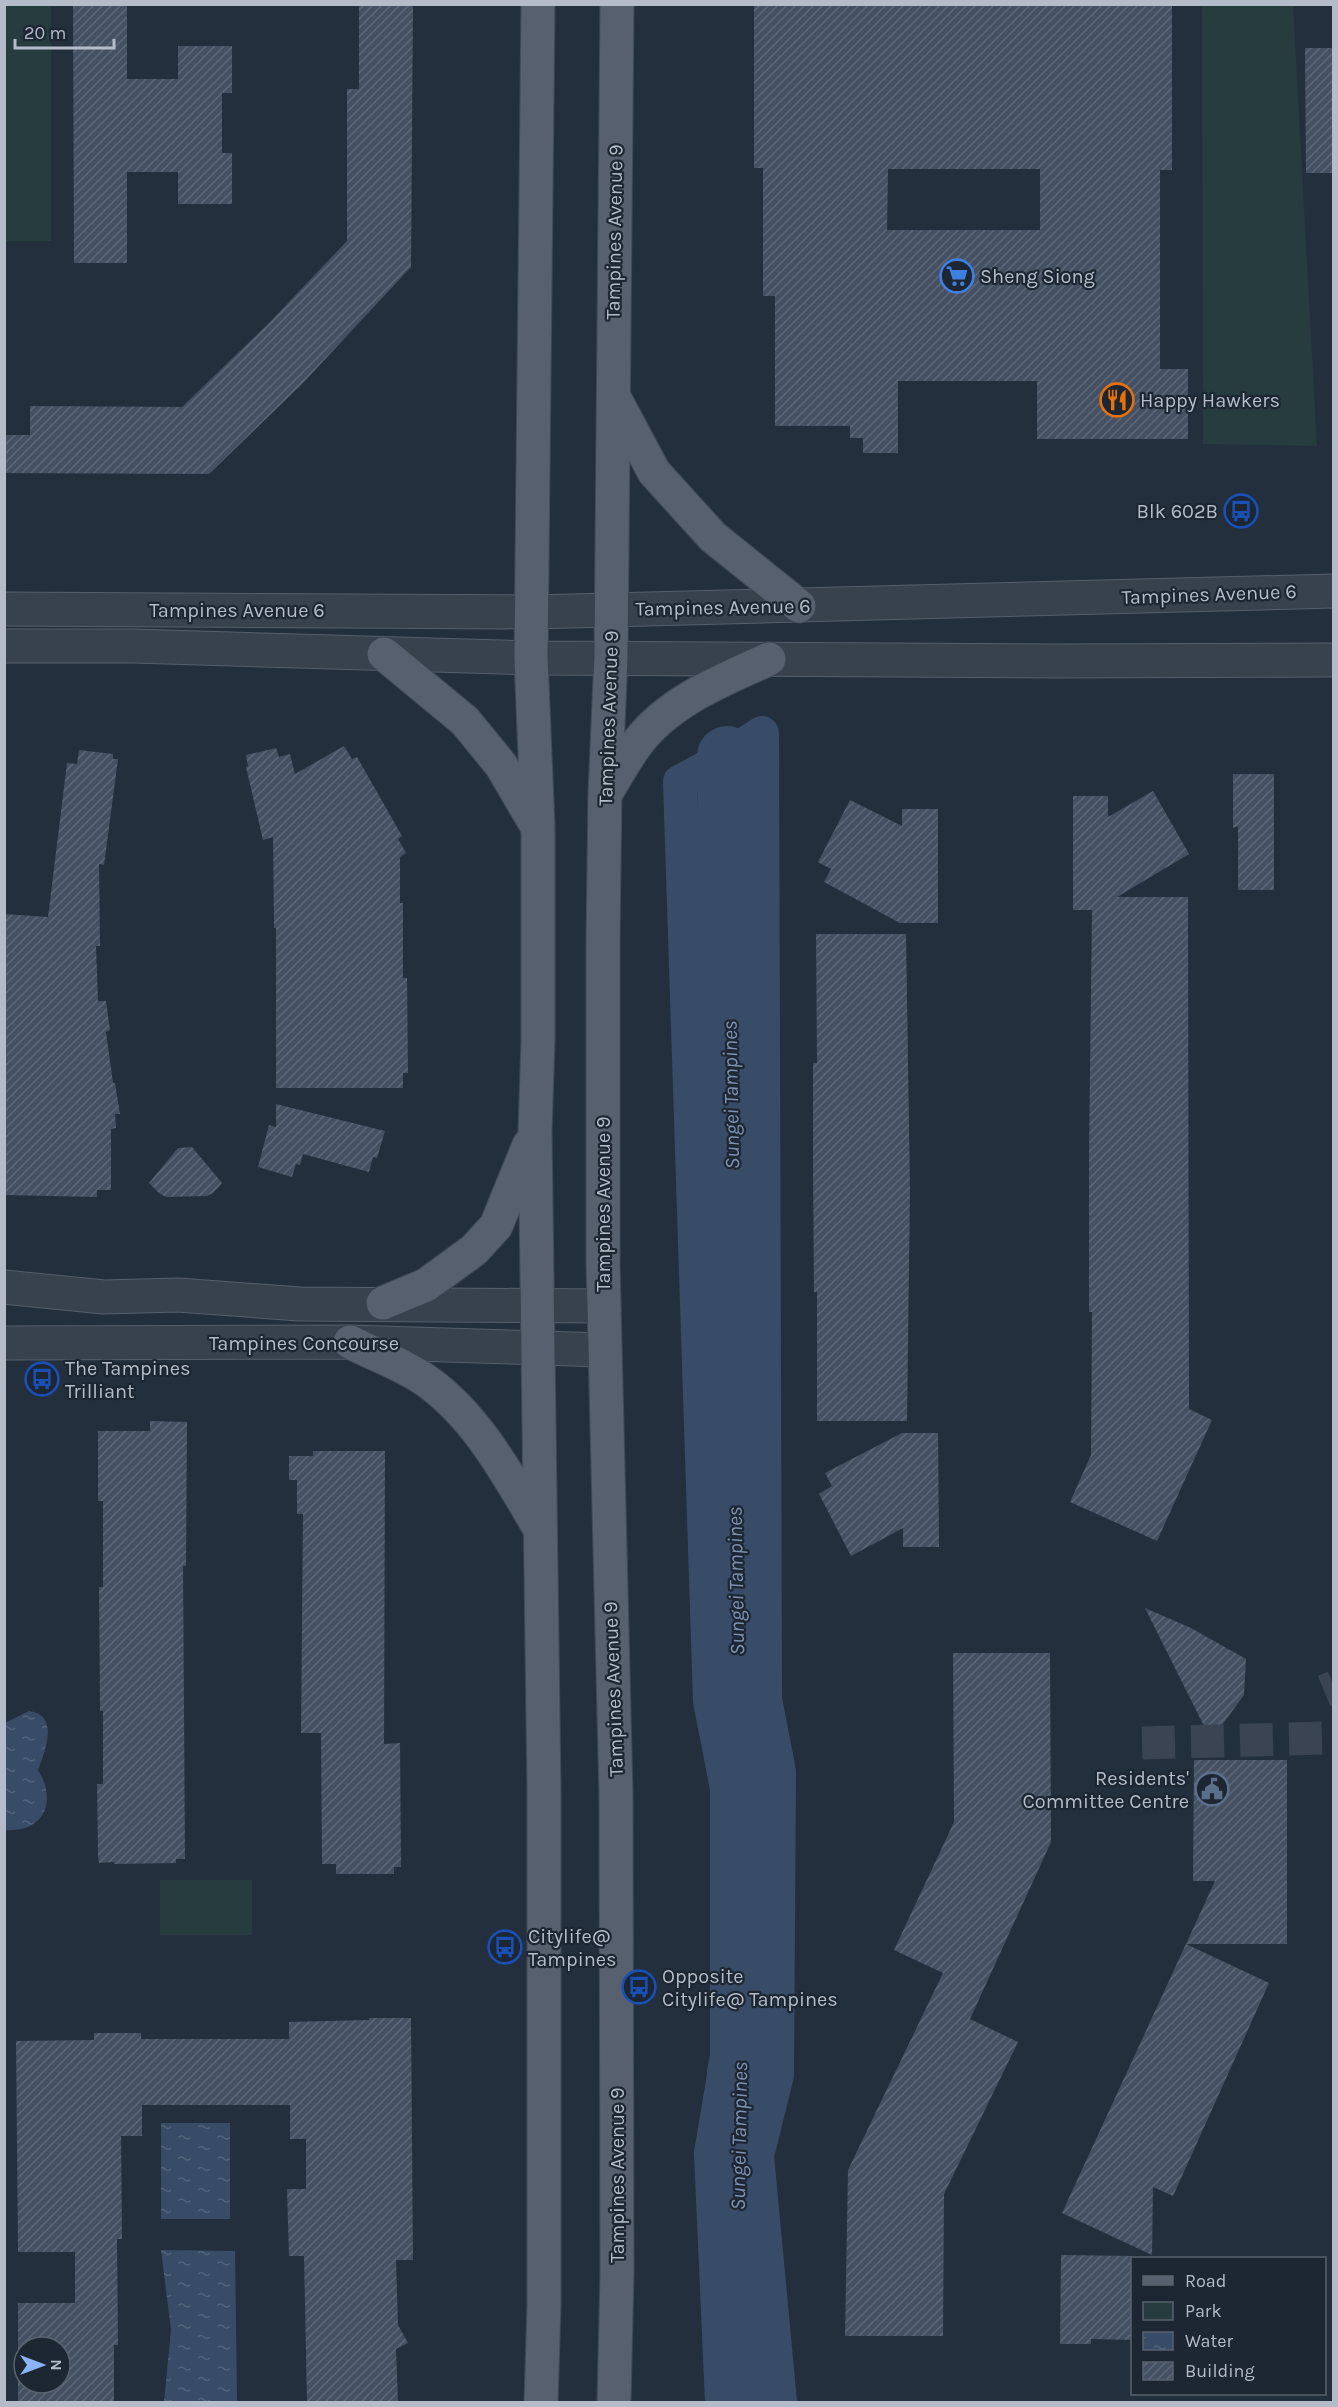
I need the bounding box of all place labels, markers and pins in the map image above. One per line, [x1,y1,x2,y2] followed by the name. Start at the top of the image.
[939,258,975,294] supermarket icon: Sheng Siong
[980,265,1095,288] place label: Sheng Siong
[1099,382,1135,418] restaurant icon: Happy Hawkers
[1140,389,1280,412] place label: Happy Hawkers
[1223,493,1259,529] bus stop icon: Blk 602B
[1137,500,1218,523] place label: Blk 602B
[65,1357,191,1403] place label: The Tampines Trilliant
[24,1361,60,1397] bus stop icon: The Tampines Trilliant
[1022,1767,1189,1813] place label: Residents' Committee Centre
[1194,1771,1230,1807] public building icon: Residents' Committee Centre
[528,1925,617,1971] place label: Citylife@ Tampines
[487,1929,523,1965] bus stop icon: Citylife@ Tampines
[662,1965,838,2011] place label: Opposite Citylife@ Tampines
[621,1969,657,2005] bus stop icon: Opposite Citylife@ Tampines

